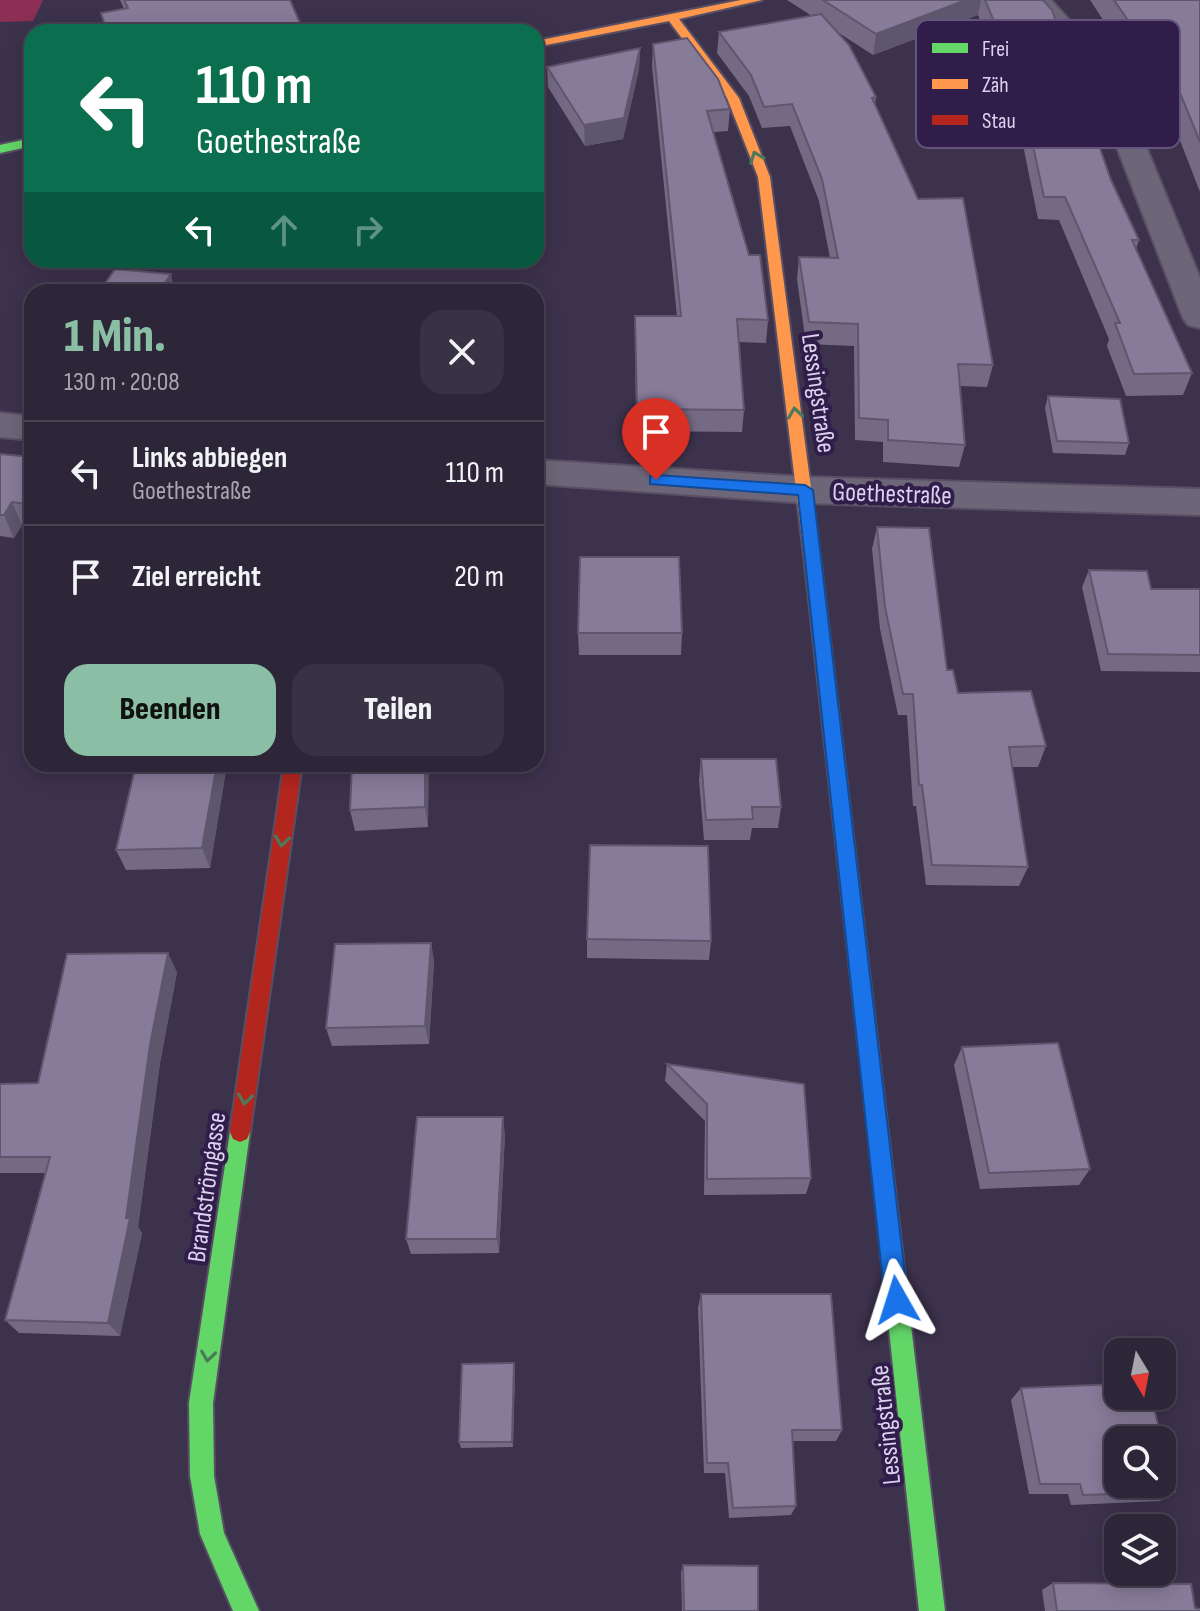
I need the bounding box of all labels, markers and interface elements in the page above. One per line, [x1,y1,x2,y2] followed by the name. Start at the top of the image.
[916,20,1180,148] legend
[982,36,1009,63] text: Frei
[196,53,312,120] text: 110 m
[64,56,168,160] icon: left
[982,72,1009,99] text: Zäh
[982,108,1016,135] text: Stau
[196,121,361,164] text: Goethestraße
[749,151,766,165] one-way arrow
[178,208,222,252] icon: left
[262,208,306,252] icon: ahead
[346,208,390,252] icon: right
[64,308,166,365] text: 1 Min.
[420,310,504,394] button: close
[794,332,841,455] street label: Lessingstraße
[64,367,180,398] text: 130 m · 20:08
[622,398,690,480] pin
[787,406,804,420] one-way arrow
[634,410,678,454] icon: arrive
[132,440,287,476] text: Links abbiegen
[64,451,108,495] icon: left
[446,455,504,491] text: 110 m
[132,476,251,507] text: Goethestraße
[832,477,952,512] street label: Goethestraße
[64,555,108,599] icon: arrive
[132,559,261,595] text: Ziel erreicht
[454,559,504,595] text: 20 m
[64,664,276,756] button: Beenden
[292,664,504,756] button: Teilen
[274,834,291,848] one-way arrow
[237,1092,254,1105] one-way arrow
[182,1110,233,1264] street label: Brandströmgasse
[855,1258,939,1342] position arrow
[1104,1338,1176,1410] north arrow
[1104,1338,1176,1586] map controls
[200,1349,217,1363] one-way arrow
[865,1363,908,1486] street label: Lessingstraße
[1104,1426,1176,1498] button: search
[1104,1514,1176,1586] button: layers

